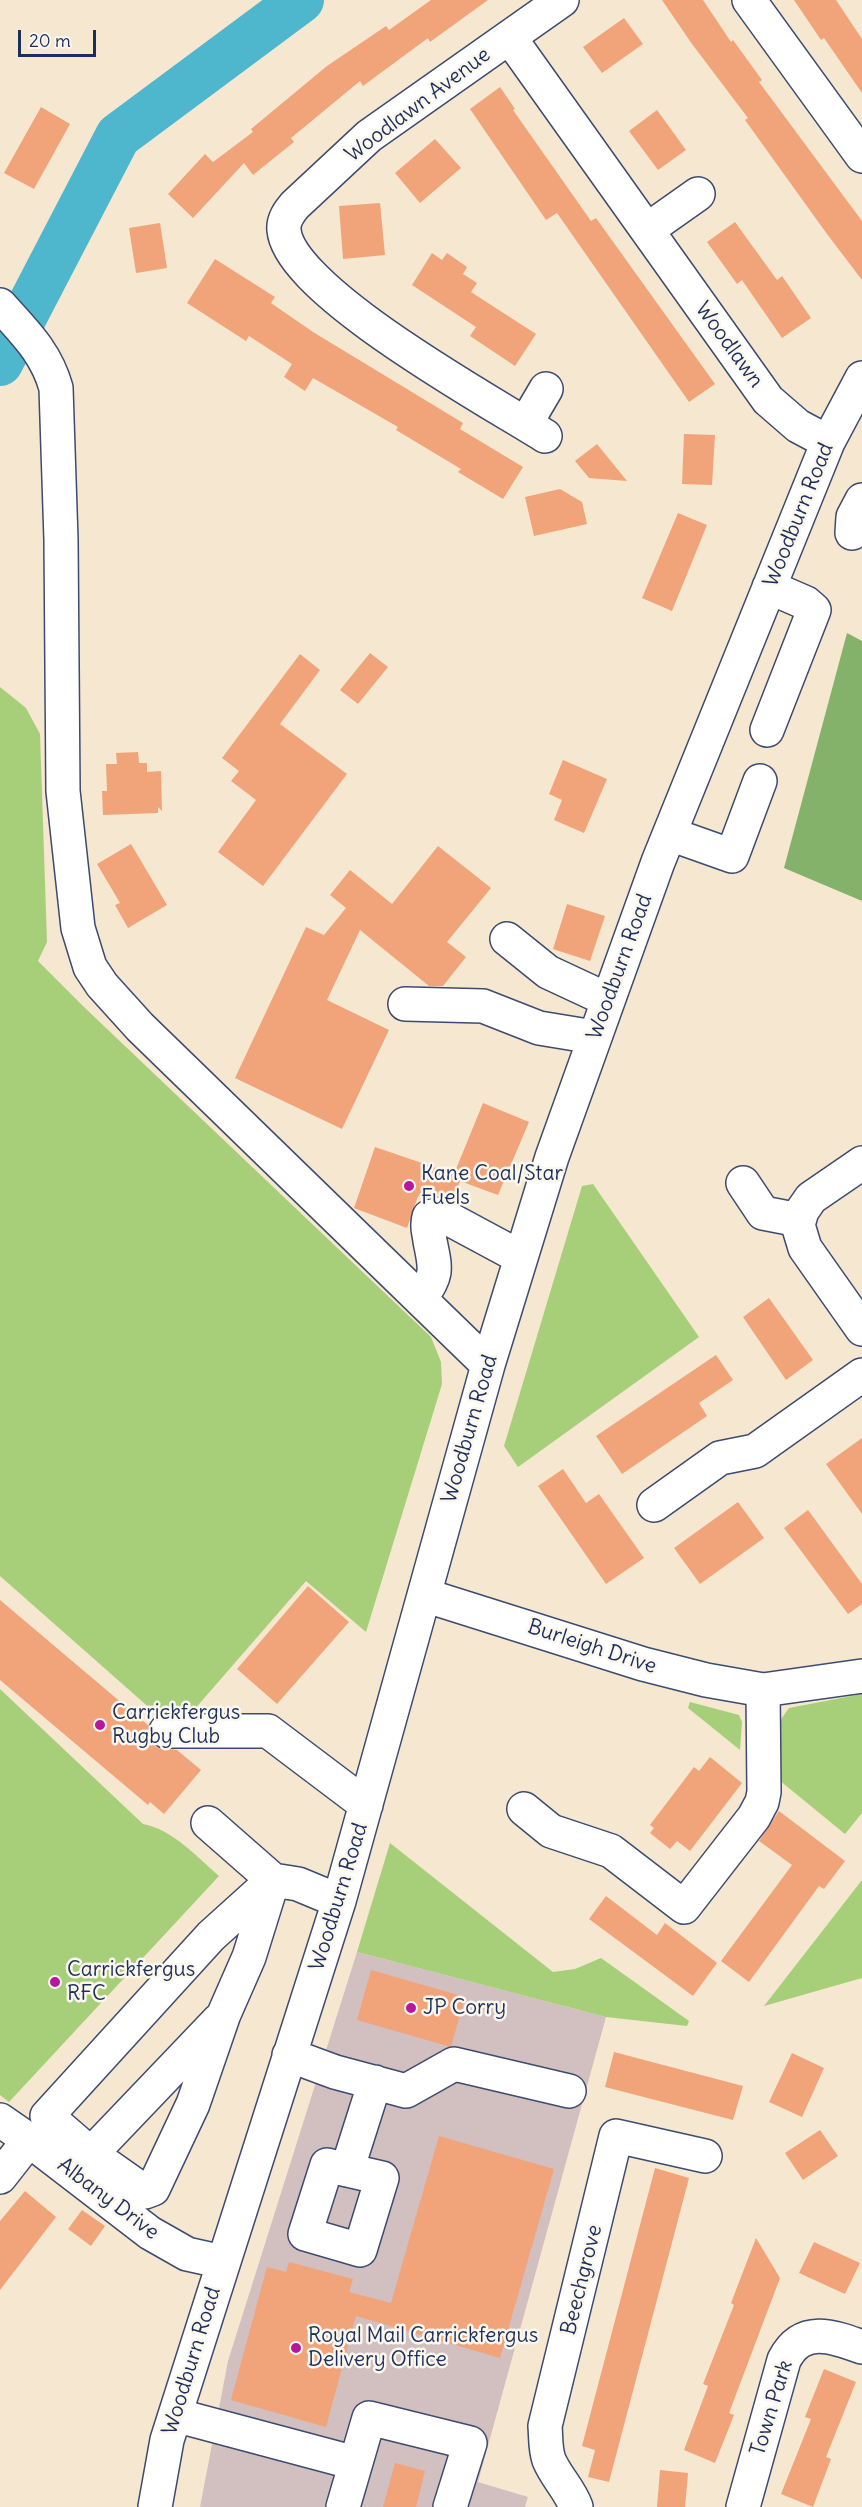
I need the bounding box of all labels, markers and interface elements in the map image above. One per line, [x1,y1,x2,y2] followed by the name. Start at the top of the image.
[21,18,99,56] scale bar
[29,29,71,52] text: 20 m
[341,42,495,168] street label: Woodlawn Avenue
[690,297,768,393] street label: Woodlawn
[759,439,839,591] street label: Woodburn Road
[582,891,658,1043] street label: Woodburn Road
[421,1161,563,1211] place label: Kane Coal/Star Fuels
[402,1179,416,1193] marker: Kane Coal/Star Fuels
[437,1352,503,1506] street label: Woodburn Road
[524,1614,660,1680] street label: Burleigh Drive
[112,1700,240,1750] place label: Carrickfergus Rugby Club
[93,1718,107,1732] marker: Carrickfergus Rugby Club
[305,1820,373,1974] street label: Woodburn Road
[67,1957,195,2007] place label: Carrickfergus RFC
[48,1975,62,1989] marker: Carrickfergus RFC
[423,1995,506,2021] place label: JP Corry
[404,2001,418,2015] marker: JP Corry
[52,2153,164,2245] street label: Albany Drive
[556,2222,608,2338] street label: Beechgrove
[158,2284,226,2438] street label: Woodburn Road
[308,2323,538,2373] place label: Royal Mail Carrickfergus Delivery Office
[289,2341,303,2355] marker: Royal Mail Carrickfergus Delivery Office
[746,2357,798,2459] street label: Town Park

